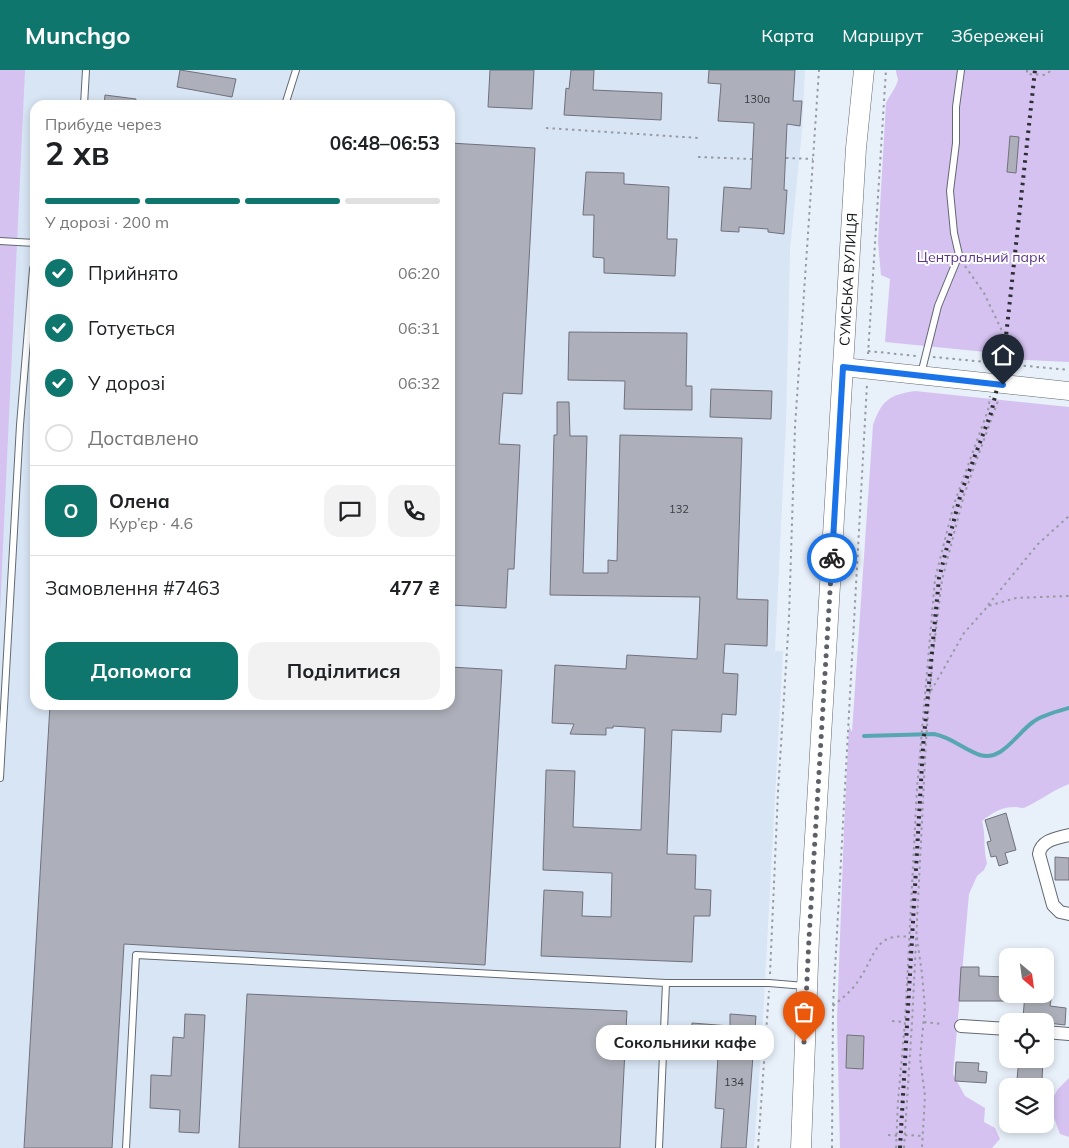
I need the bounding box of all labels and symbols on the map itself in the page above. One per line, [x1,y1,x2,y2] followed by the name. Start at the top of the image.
[744,92,770,106] house number: 130а
[835,212,861,346] street label: СУМСЬКА ВУЛИЦЯ
[917,248,1046,266] park label: Центральний парк
[982,334,1024,385] pin
[669,502,689,516] house number: 132
[807,533,857,583] courier
[999,948,1054,1002] north arrow
[783,991,825,1042] pin
[596,1024,774,1060] callout: Сокольники кафе
[724,1075,744,1089] house number: 134

